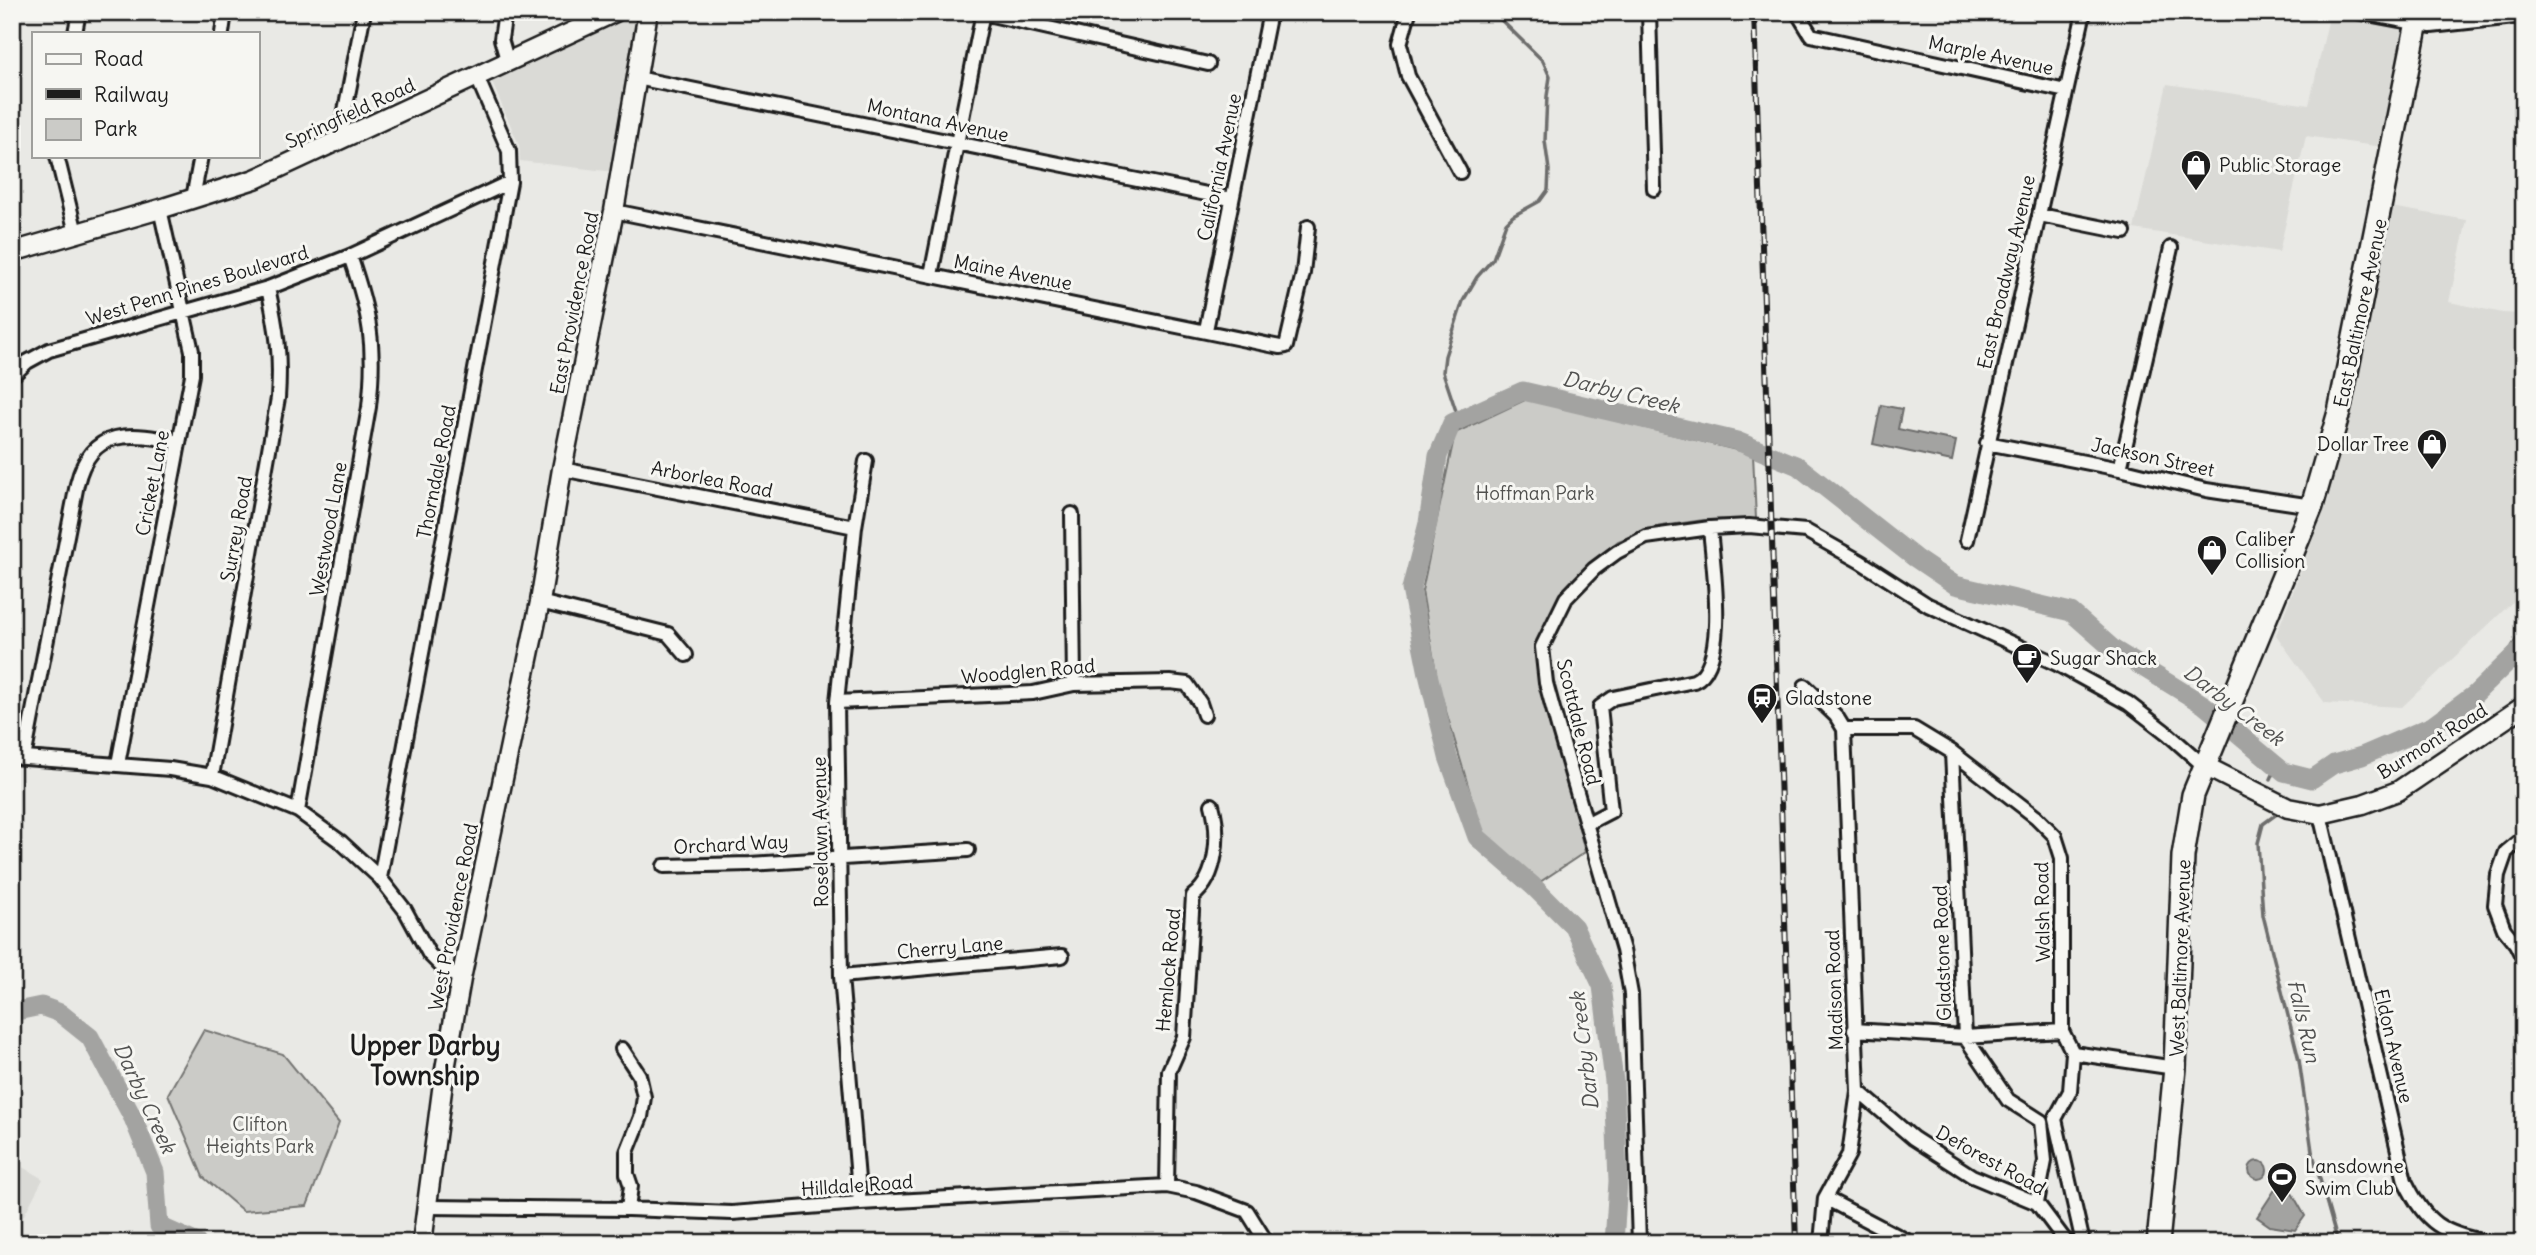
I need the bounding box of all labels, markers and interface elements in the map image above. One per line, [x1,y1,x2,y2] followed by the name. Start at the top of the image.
[1926,30,2056,80] street label: Marple Avenue
[32,32,259,158] legend
[94,45,143,72] text: Road
[281,72,419,154] street label: Springfield Road
[94,81,169,108] text: Railway
[1192,91,1246,243] street label: California Avenue
[865,93,1011,147] street label: Montana Avenue
[94,115,137,142] text: Park
[2179,148,2213,192] shop icon: Public Storage
[2219,153,2341,177] place label: Public Storage
[1972,173,2040,371] street label: East Broadway Avenue
[545,210,603,396] street label: East Providence Road
[2328,216,2392,410] street label: East Baltimore Avenue
[83,240,311,330] street label: West Penn Pines Boulevard
[952,249,1074,295] street label: Maine Avenue
[1560,365,1683,420] water label: Darby Creek
[411,403,461,541] street label: Thorndale Road
[2415,427,2449,471] shop icon: Dollar Tree
[130,428,174,538] street label: Cricket Lane
[2089,432,2217,482] street label: Jackson Street
[2317,432,2409,456] place label: Dollar Tree
[649,455,775,503] street label: Arborlea Road
[304,460,352,598] street label: Westwood Lane
[215,474,257,584] street label: Surrey Road
[1476,481,1595,505] park label: Hoffman Park
[2235,527,2305,573] place label: Caliber Collision
[2195,533,2229,577] shop icon: Caliber Collision
[2010,641,2044,685] cafe icon: Sugar Shack
[2050,646,2157,670] place label: Sugar Shack
[960,653,1096,689] street label: Woodglen Road
[1552,657,1606,787] street label: Scottdale Road
[2178,658,2291,752] water label: Darby Creek
[1745,681,1779,725] station icon: Gladstone
[1785,686,1872,710] place label: Gladstone
[2373,698,2491,784] street label: Burmont Road
[807,756,833,908] street label: Roselawn Avenue
[423,821,483,1013] street label: West Providence Road
[673,829,789,859] street label: Orchard Way
[2165,859,2195,1057] street label: West Baltimore Avenue
[2029,862,2055,962] street label: Walsh Road
[1928,885,1956,1021] street label: Gladstone Road
[1151,907,1185,1033] street label: Hemlock Road
[1820,929,1848,1051] street label: Madison Road
[896,930,1004,964] street label: Cherry Lane
[2281,977,2327,1066] water label: Falls Run
[2369,987,2419,1105] street label: Eldon Avenue
[1563,989,1605,1112] water label: Darby Creek
[350,1029,500,1092] district label: Upper Darby Township
[108,1038,183,1159] water label: Darby Creek
[206,1112,314,1158] park label: Clifton Heights Park
[1932,1120,2050,1200] street label: Deforest Road
[2305,1154,2404,1200] place label: Lansdowne Swim Club
[2265,1160,2299,1204] sports icon: Lansdowne Swim Club
[800,1169,914,1201] street label: Hilldale Road

